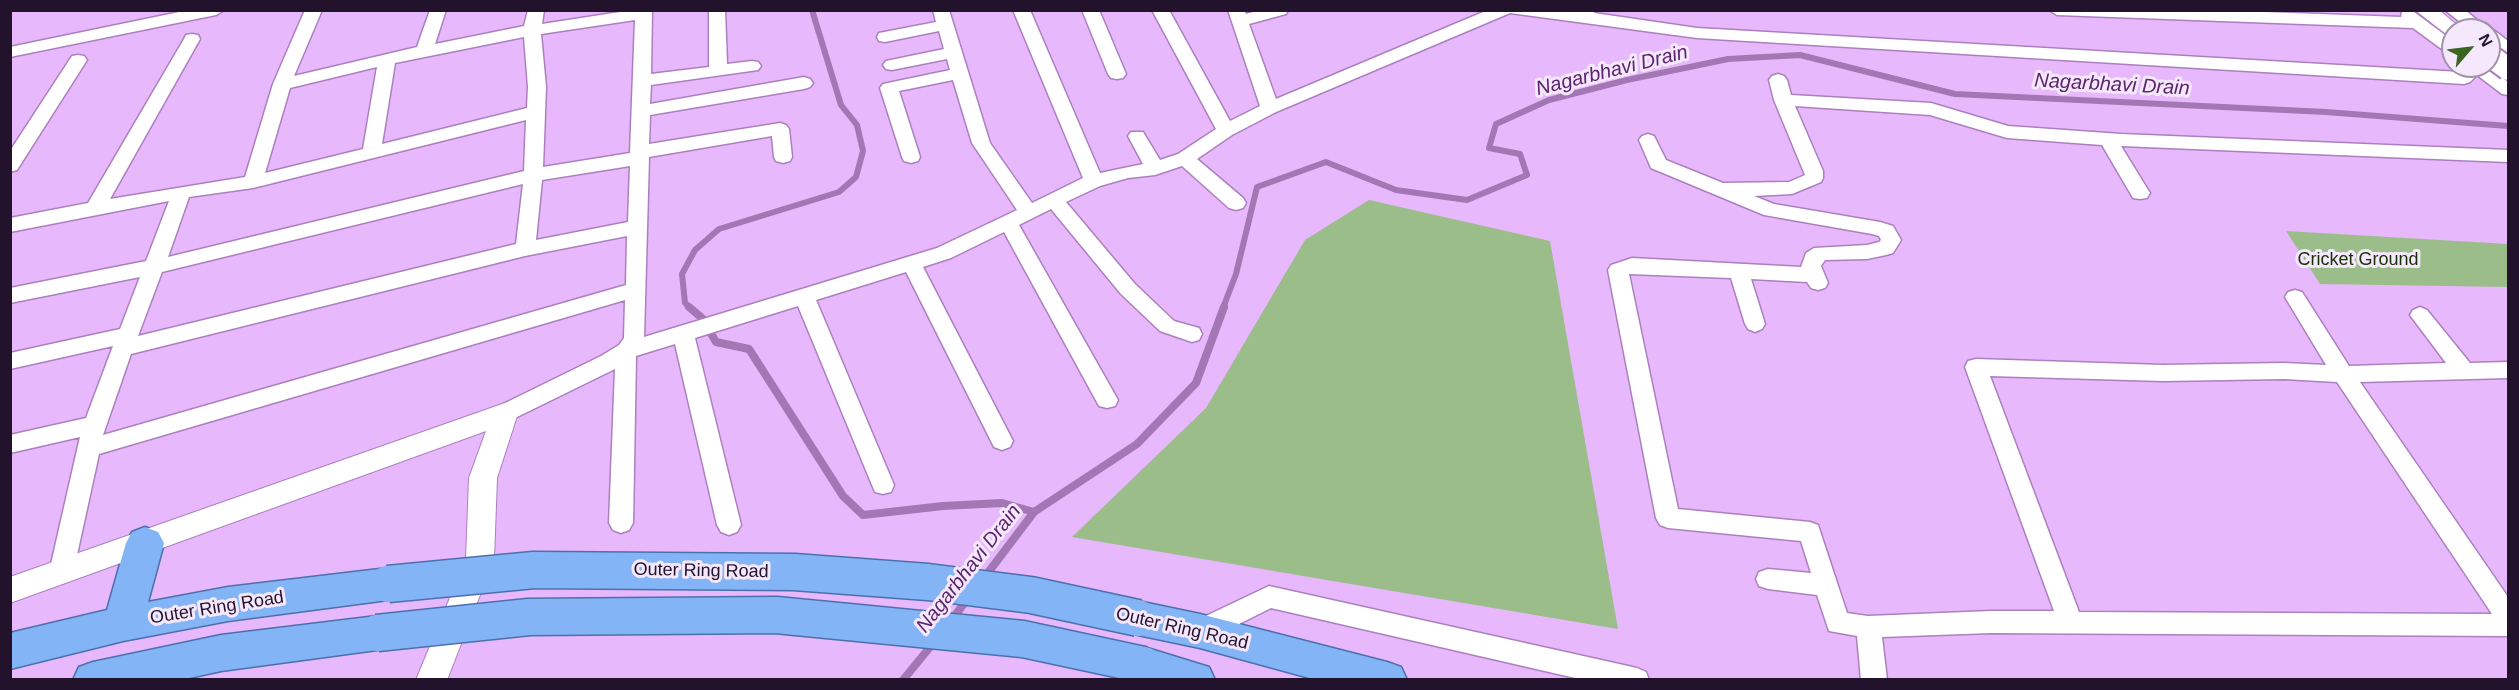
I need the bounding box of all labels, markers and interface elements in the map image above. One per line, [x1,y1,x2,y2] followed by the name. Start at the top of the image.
[2441,18,2501,78] north arrow
[2475,31,2496,49] text: N
[1534,41,1690,101] water label: Nagarbhavi Drain
[2034,69,2190,101] water label: Nagarbhavi Drain
[2297,249,2419,271] park label: Cricket Ground
[912,500,1026,638] water label: Nagarbhavi Drain
[633,559,769,583] street label: Outer Ring Road
[149,587,285,629] street label: Outer Ring Road
[1114,603,1250,655] street label: Outer Ring Road

